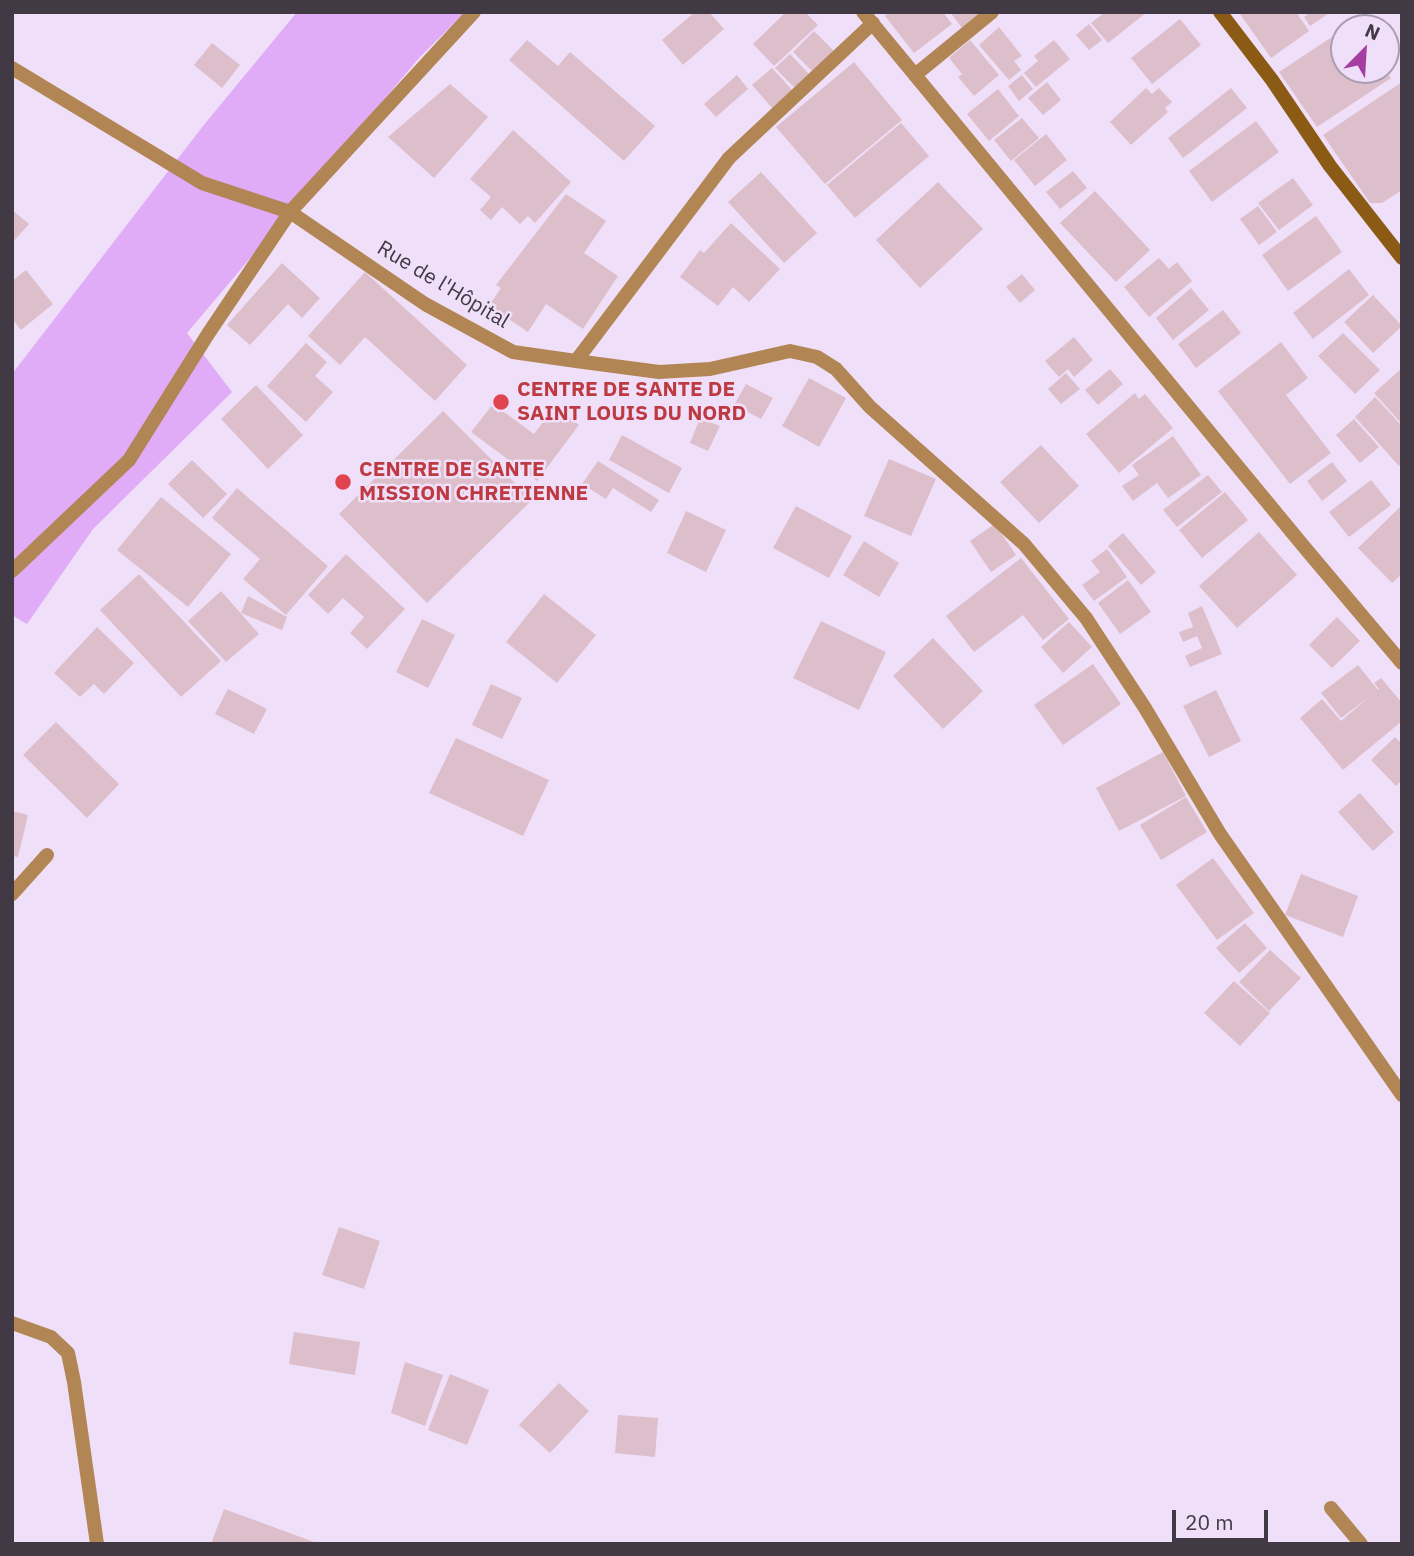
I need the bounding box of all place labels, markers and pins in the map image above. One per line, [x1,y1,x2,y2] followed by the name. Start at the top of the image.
[517,377,746,427] place label: CENTRE DE SANTE DE SAINT LOUIS DU NORD
[491,392,511,412] marker: CENTRE DE SANTE DE SAINT LOUIS DU NORD
[359,457,588,507] place label: CENTRE DE SANTE MISSION CHRETIENNE
[333,472,353,492] marker: CENTRE DE SANTE MISSION CHRETIENNE

